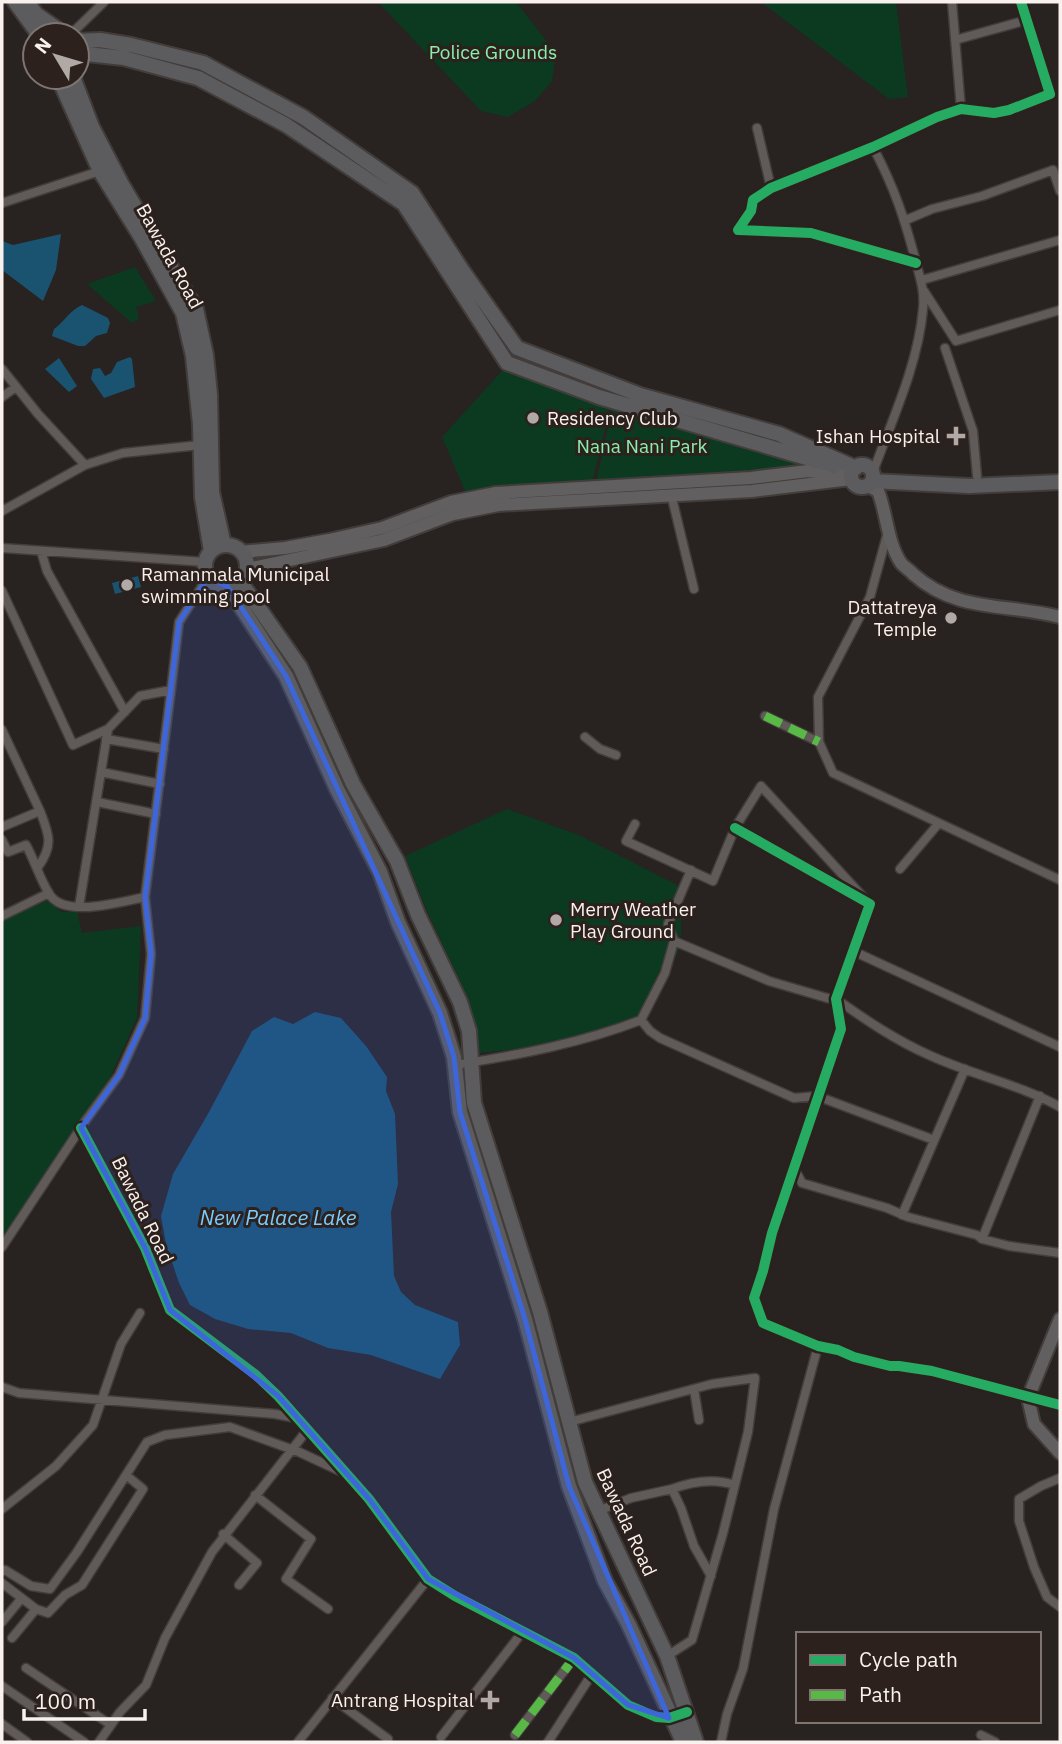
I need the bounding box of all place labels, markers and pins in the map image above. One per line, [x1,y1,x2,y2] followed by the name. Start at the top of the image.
[547,406,678,430] place label: Residency Club
[525,410,541,426] marker: Residency Club
[816,424,940,448] place label: Ishan Hospital
[946,426,966,446] marker: Ishan Hospital
[141,562,330,608] place label: Ramanmala Municipal swimming pool
[119,577,135,593] marker: Ramanmala Municipal swimming pool
[848,595,937,641] place label: Dattatreya Temple
[943,610,959,626] marker: Dattatreya Temple
[570,897,696,943] place label: Merry Weather Play Ground
[548,912,564,928] marker: Merry Weather Play Ground
[331,1688,474,1712] place label: Antrang Hospital
[480,1690,500,1710] marker: Antrang Hospital

